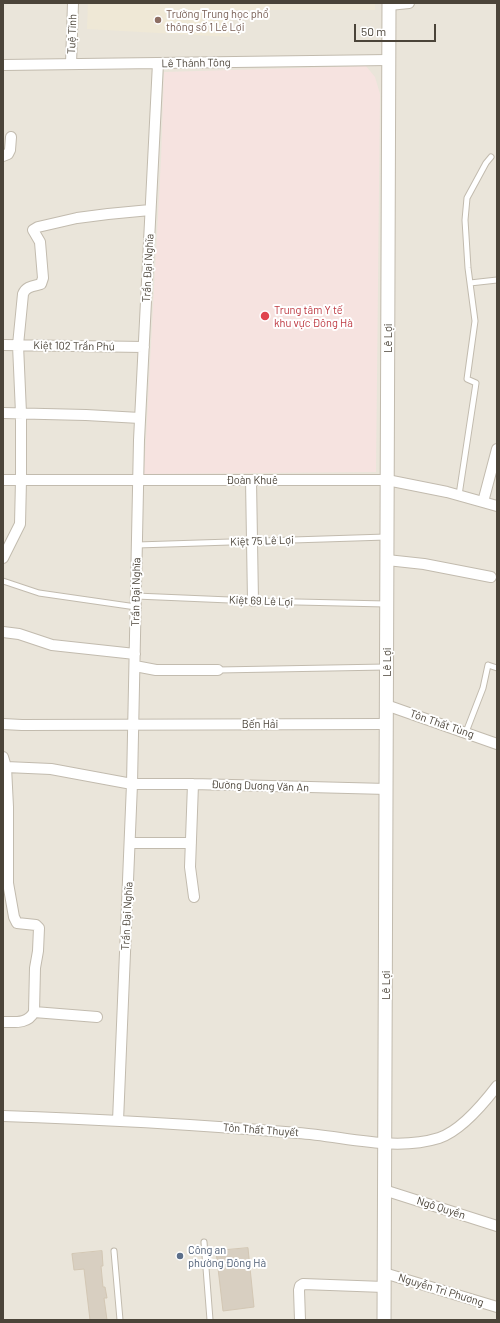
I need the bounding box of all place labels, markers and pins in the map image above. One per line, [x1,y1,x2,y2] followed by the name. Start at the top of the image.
[166,7,269,33] place label: Trường Trung học phổ thông số 1 Lê Lợi
[153,15,163,25] marker: Trường Trung học phổ thông số 1 Lê Lợi
[274,303,353,329] place label: Trung tâm Y tế khu vực Đông Hà
[259,310,271,322] marker: Trung tâm Y tế khu vực Đông Hà
[188,1243,266,1269] place label: Công an phường Đông Hà
[175,1251,185,1261] marker: Công an phường Đông Hà

